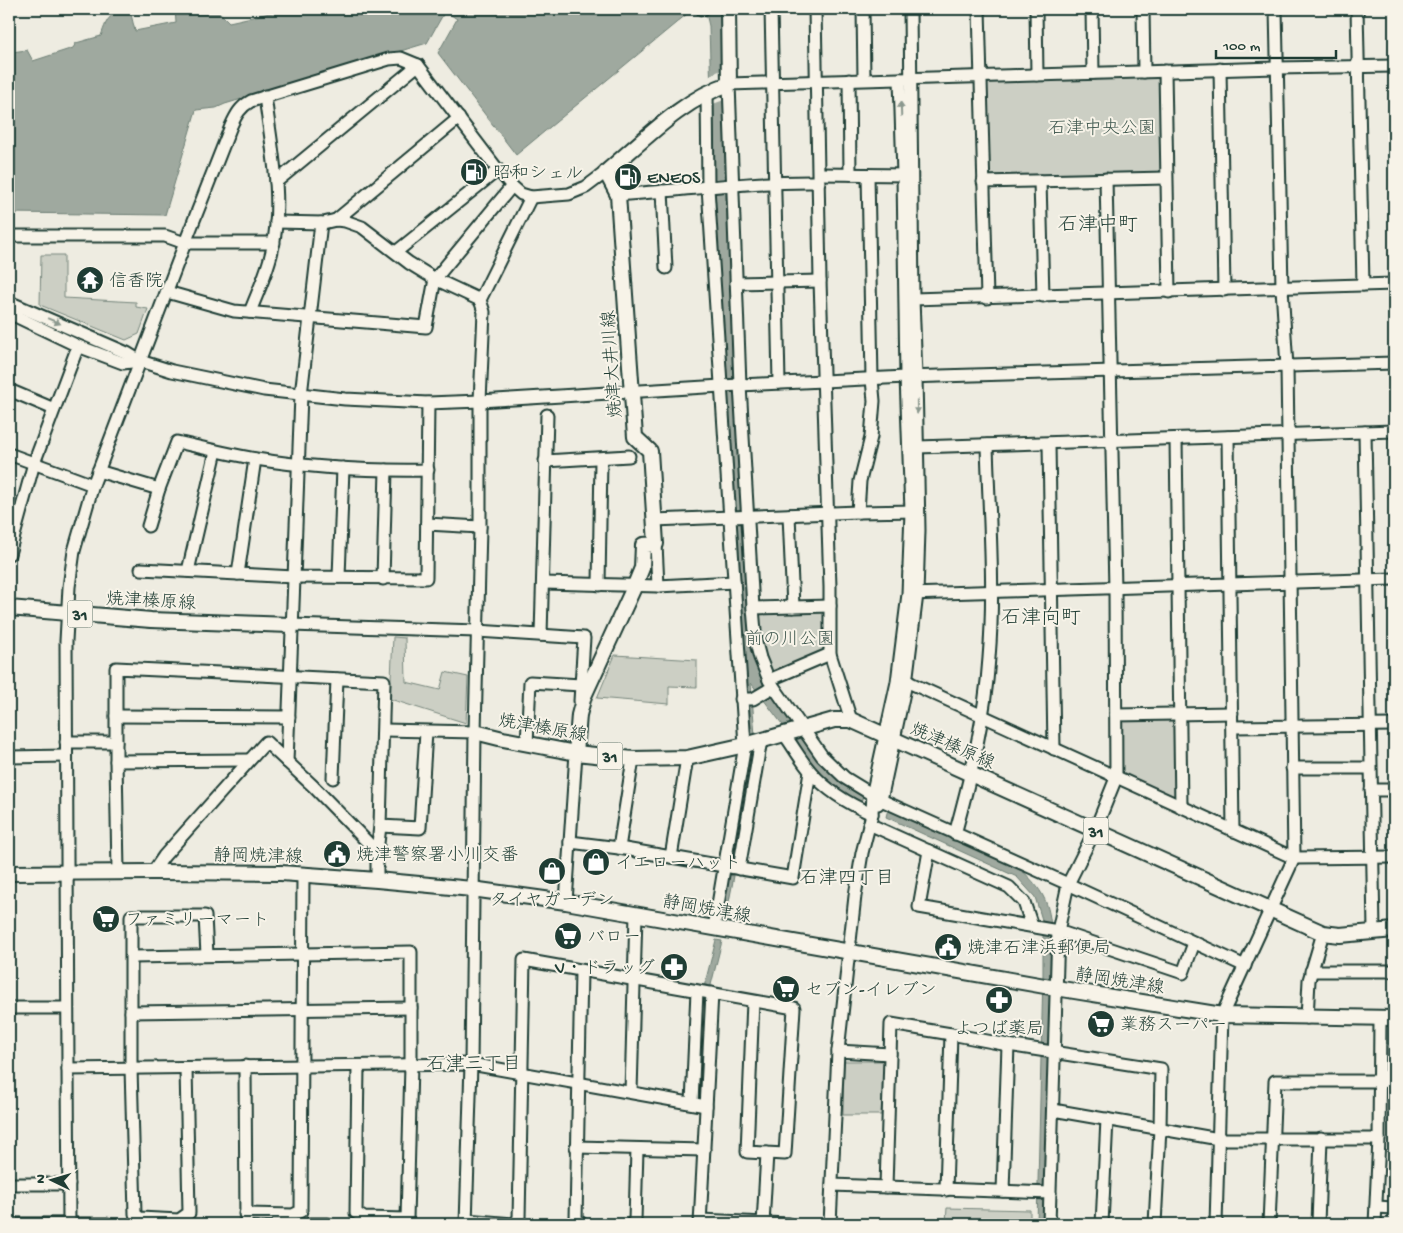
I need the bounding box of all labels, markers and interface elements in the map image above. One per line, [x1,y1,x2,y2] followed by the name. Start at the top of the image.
[1216,28,1336,60] scale bar
[1222,38,1261,56] text: 100 m
[896,101,904,117] one-way arrow
[1048,118,1156,140] park label: 石津中央公園
[459,157,489,187] fuel station icon: 昭和シェル
[613,162,643,192] fuel station icon: ENEOS
[493,163,583,185] place label: 昭和シェル
[647,169,701,190] place label: ENEOS
[1058,213,1138,238] district label: 石津中町
[75,265,105,295] temple icon: 信香院
[109,271,163,293] place label: 信香院
[598,309,628,418] street label: 焼津大井川線
[47,318,61,326] one-way arrow
[913,400,921,416] one-way arrow
[105,589,196,615] street label: 焼津榛原線
[68,600,92,628] road number: 31
[1001,606,1081,631] district label: 石津向町
[745,629,835,651] park label: 前の川公園
[496,710,589,748] street label: 焼津榛原線
[907,718,998,775] street label: 焼津榛原線
[598,742,622,769] road number: 31
[1084,818,1108,844] road number: 31
[322,839,352,869] public building icon: 焼津警察署小川交番
[213,845,303,869] street label: 静岡焼津線
[356,845,518,867] place label: 焼津警察署小川交番
[581,847,611,877] shop icon: イエローハット
[615,854,741,875] place label: イエローハット
[537,856,567,886] shop icon: タイヤガーデン
[799,867,895,891] district label: 石津四丁目
[489,891,615,912] place label: タイヤガーデン
[660,891,753,929] street label: 静岡焼津線
[91,904,121,934] supermarket icon: ファミリーマート
[125,911,269,932] place label: ファミリーマート
[553,921,583,951] supermarket icon: バロー
[587,928,641,949] place label: バロー
[933,932,963,962] public building icon: 焼津石津浜郵便局
[967,938,1111,960] place label: 焼津石津浜郵便局
[659,952,689,982] pharmacy icon: V・ドラッグ
[554,958,655,980] place label: V・ドラッグ
[1074,964,1166,1000] street label: 静岡焼津線
[771,974,801,1004] supermarket icon: セブン-イレブン
[805,980,937,1002] place label: セブン-イレブン
[984,985,1014,1015] pharmacy icon: よつば薬局
[1086,1009,1116,1039] supermarket icon: 業務スーパー
[1120,1015,1227,1037] place label: 業務スーパー
[954,1019,1044,1041] place label: よつば薬局
[426,1053,522,1077] district label: 石津三丁目
[28,1156,78,1206] north arrow
[33,1174,50,1184] text: N

